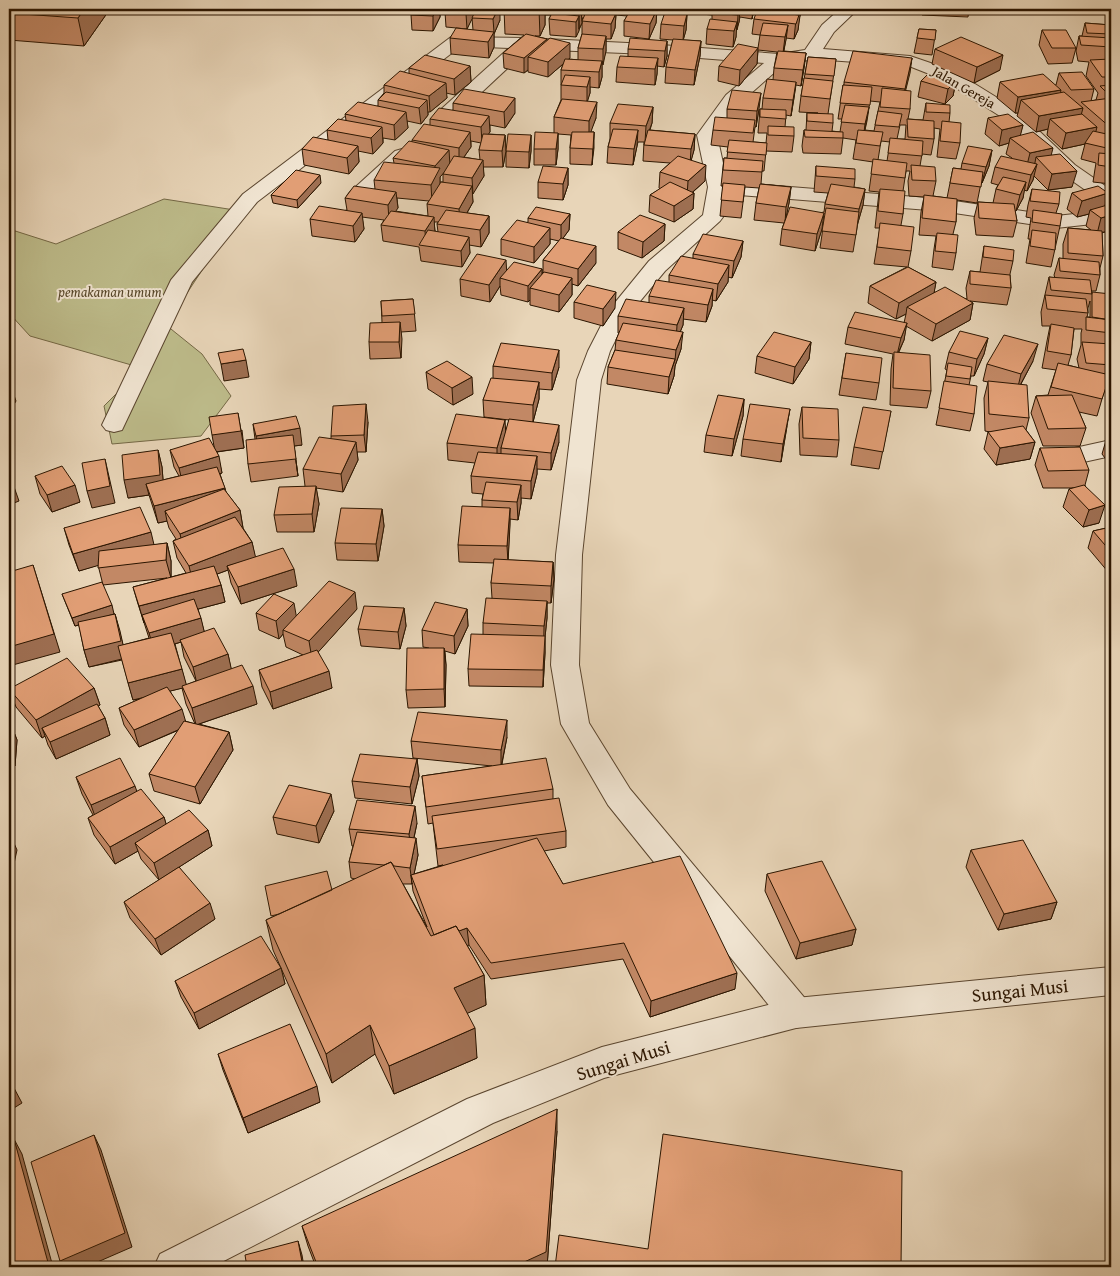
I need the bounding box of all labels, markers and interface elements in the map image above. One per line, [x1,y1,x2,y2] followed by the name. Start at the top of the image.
[927,60,1000,113] street label: Jalan Gereja
[57,282,162,302] park label: pemakaman umum
[970,971,1070,1009] street label: Sungai Musi
[573,1032,673,1088] street label: Sungai Musi

